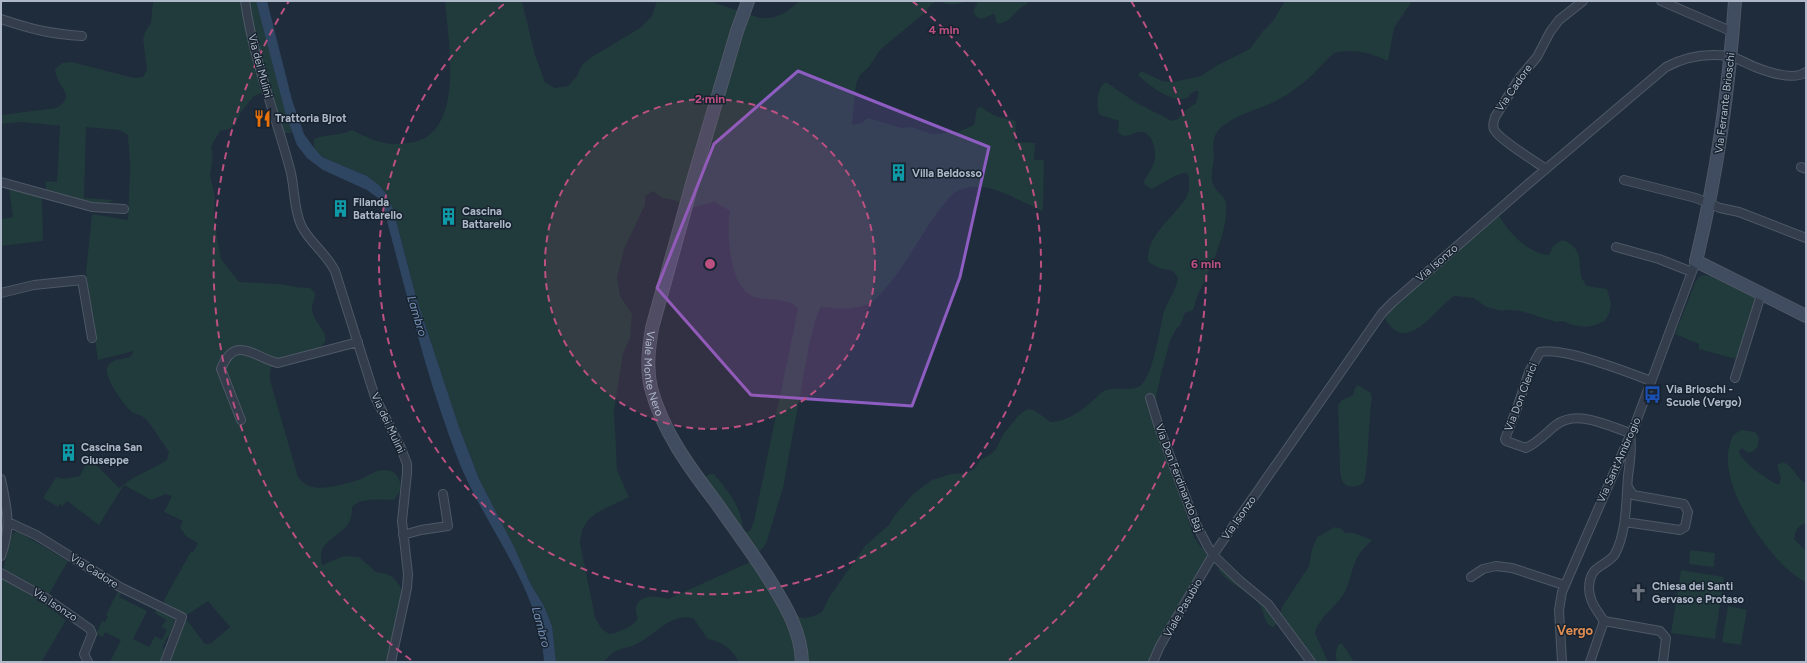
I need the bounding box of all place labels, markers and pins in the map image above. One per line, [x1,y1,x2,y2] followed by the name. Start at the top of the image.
[252,108,272,128] restaurant icon: Trattoria Bjrot
[275,112,347,125] place label: Trattoria Bjrot
[889,163,909,183] building icon: Villa Beldosso
[912,167,982,180] place label: Villa Beldosso
[353,196,403,222] place label: Filanda Battarello
[330,198,350,218] building icon: Filanda Battarello
[462,205,512,231] place label: Cascina Battarello
[439,207,459,227] building icon: Cascina Battarello
[703,257,717,271] centre of rings
[1666,383,1742,409] place label: Via Brioschi - Scuole (Vergo)
[1643,385,1663,405] bus stop icon: Via Brioschi - Scuole (Vergo)
[81,441,142,467] place label: Cascina San Giuseppe
[58,443,78,463] building icon: Cascina San Giuseppe
[1652,580,1745,606] place label: Chiesa dei Santi Gervaso e Protaso
[1629,582,1649,602] church icon: Chiesa dei Santi Gervaso e Protaso

